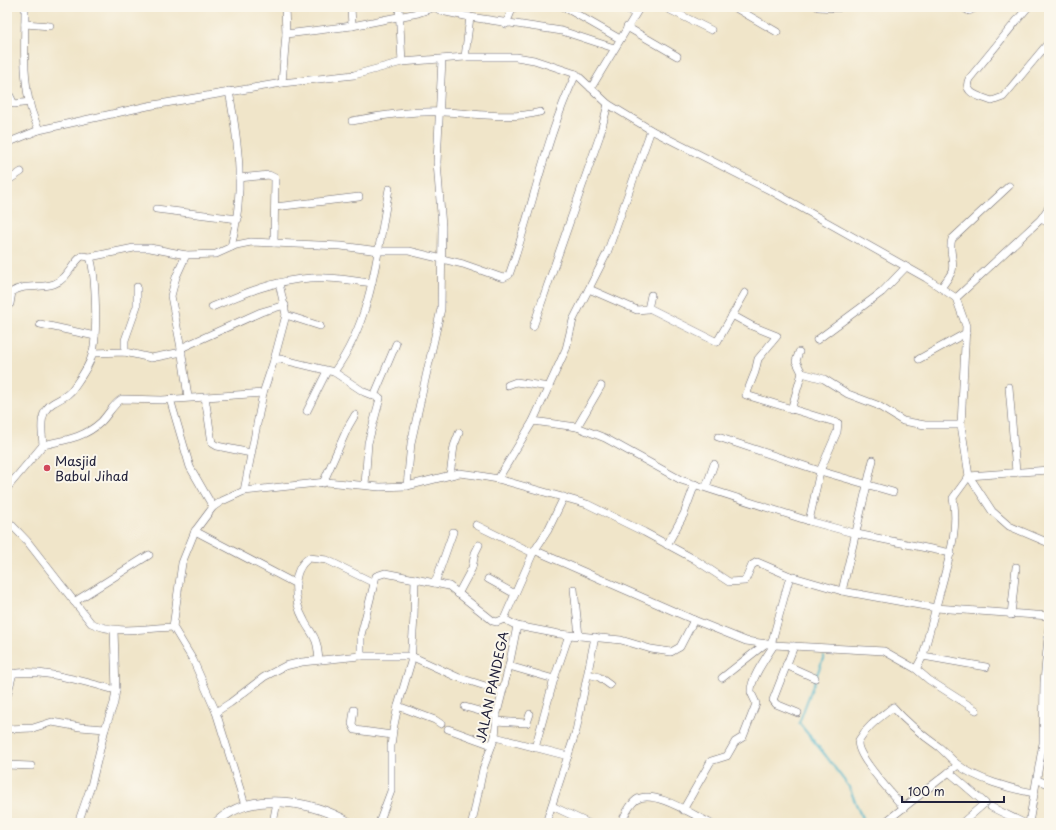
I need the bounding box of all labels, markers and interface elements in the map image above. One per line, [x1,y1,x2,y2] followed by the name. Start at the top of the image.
[55,451,128,485] place label: Masjid Babul Jihad
[42,463,52,473] marker: Masjid Babul Jihad
[470,629,513,744] street label: JALAN PANDEGA
[902,778,1004,804] scale bar
[908,782,945,800] text: 100 m

